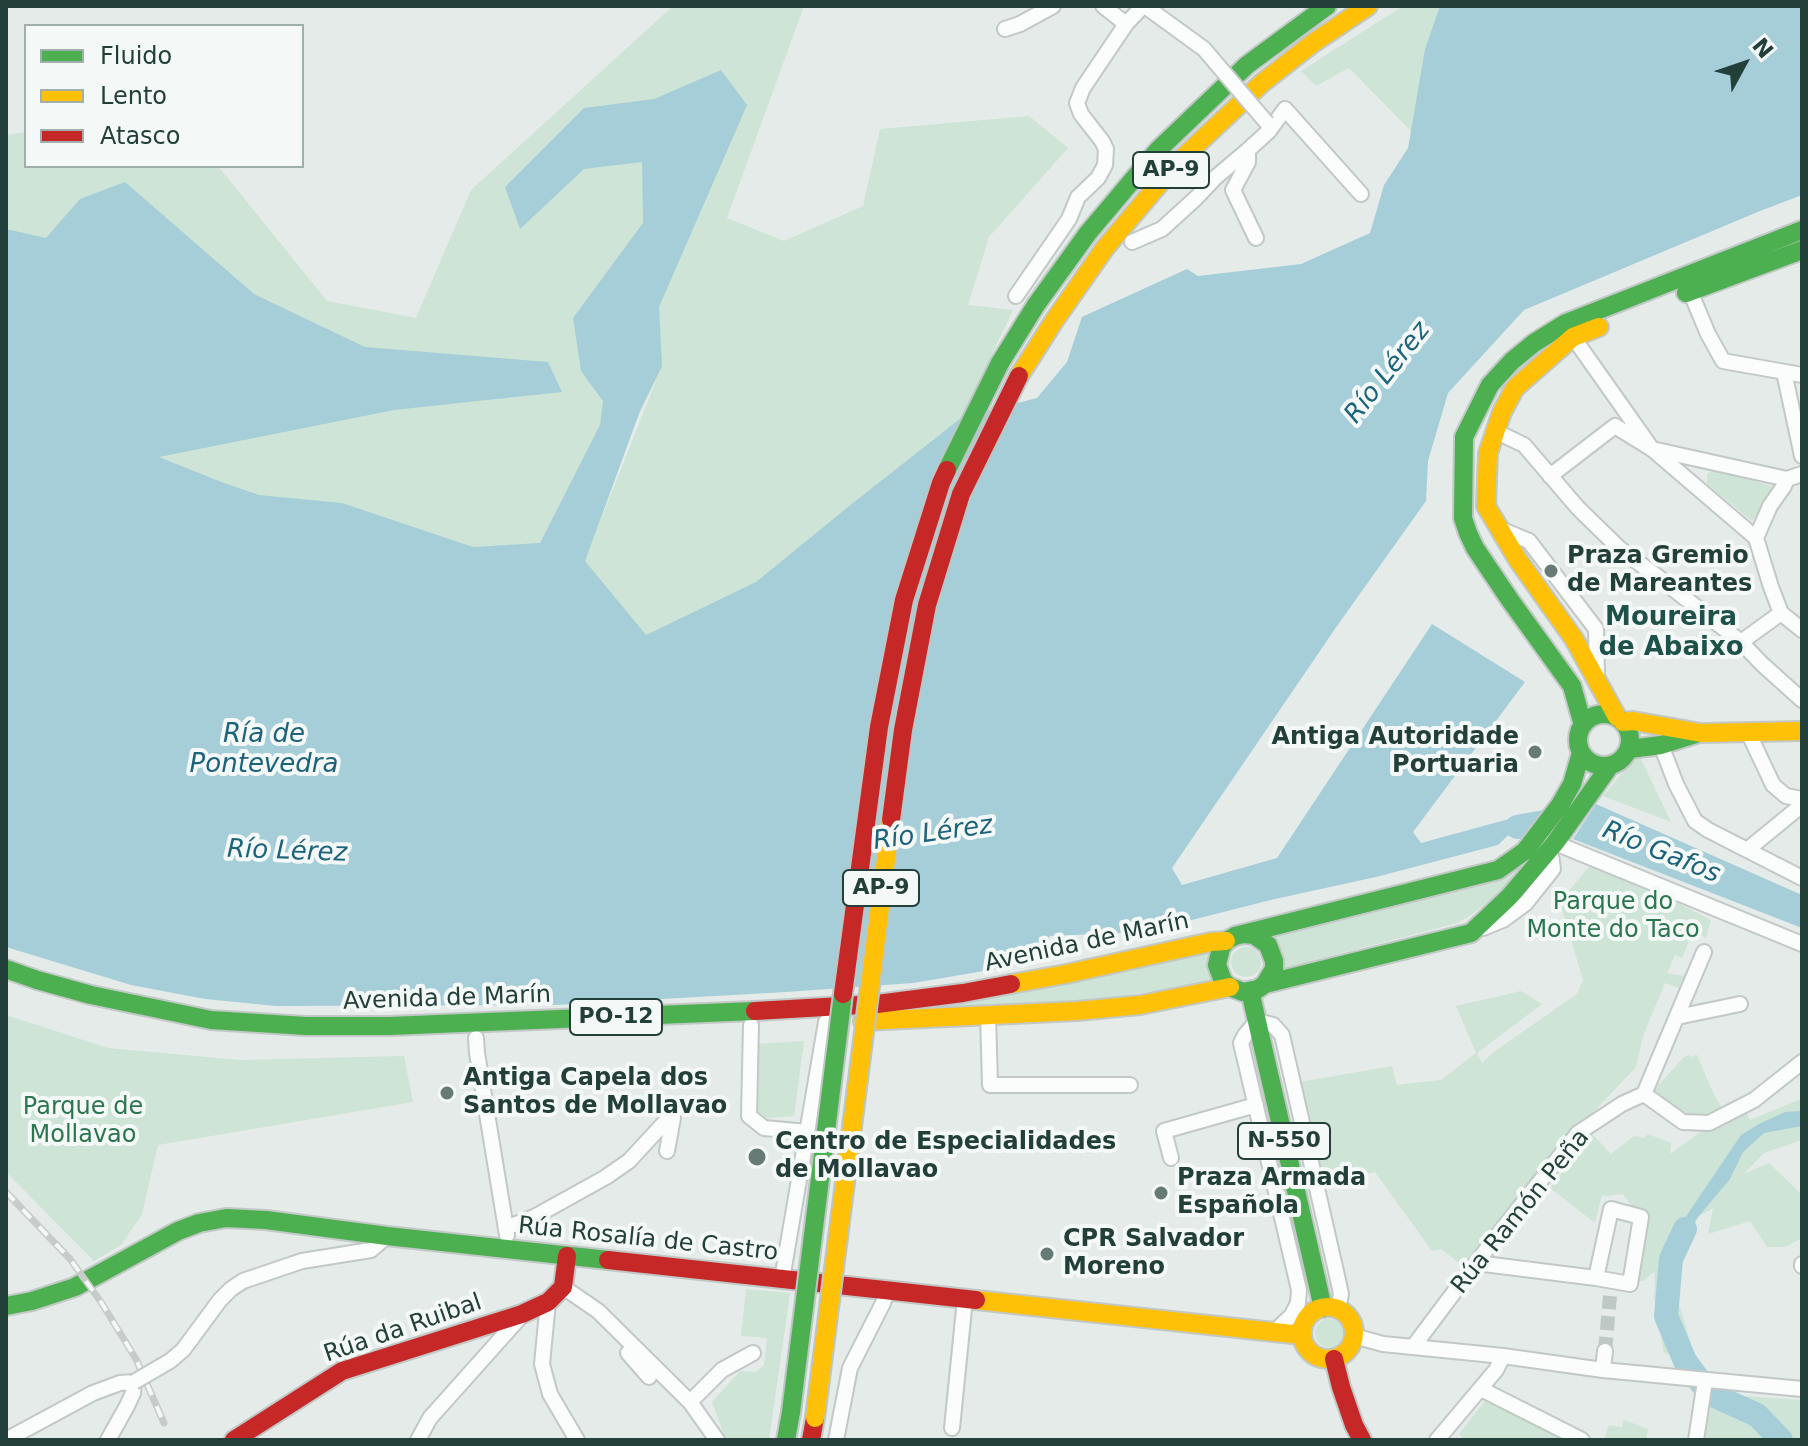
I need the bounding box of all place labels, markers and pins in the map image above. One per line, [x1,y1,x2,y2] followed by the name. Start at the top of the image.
[1567,543,1752,599] place label: Praza Gremio de Mareantes
[1542,562,1560,580] marker: Praza Gremio de Mareantes
[1271,724,1519,780] place label: Antiga Autoridade Portuaria
[1526,743,1544,761] marker: Antiga Autoridade Portuaria
[463,1065,727,1121] place label: Antiga Capela dos Santos de Mollavao
[438,1084,456,1102] marker: Antiga Capela dos Santos de Mollavao
[775,1129,1116,1185] place label: Centro de Especialidades de Mollavao
[746,1146,768,1168] marker: Centro de Especialidades de Mollavao
[1177,1165,1366,1221] place label: Praza Armada Española
[1152,1184,1170,1202] marker: Praza Armada Española
[1063,1226,1244,1282] place label: CPR Salvador Moreno
[1038,1245,1056,1263] marker: CPR Salvador Moreno

